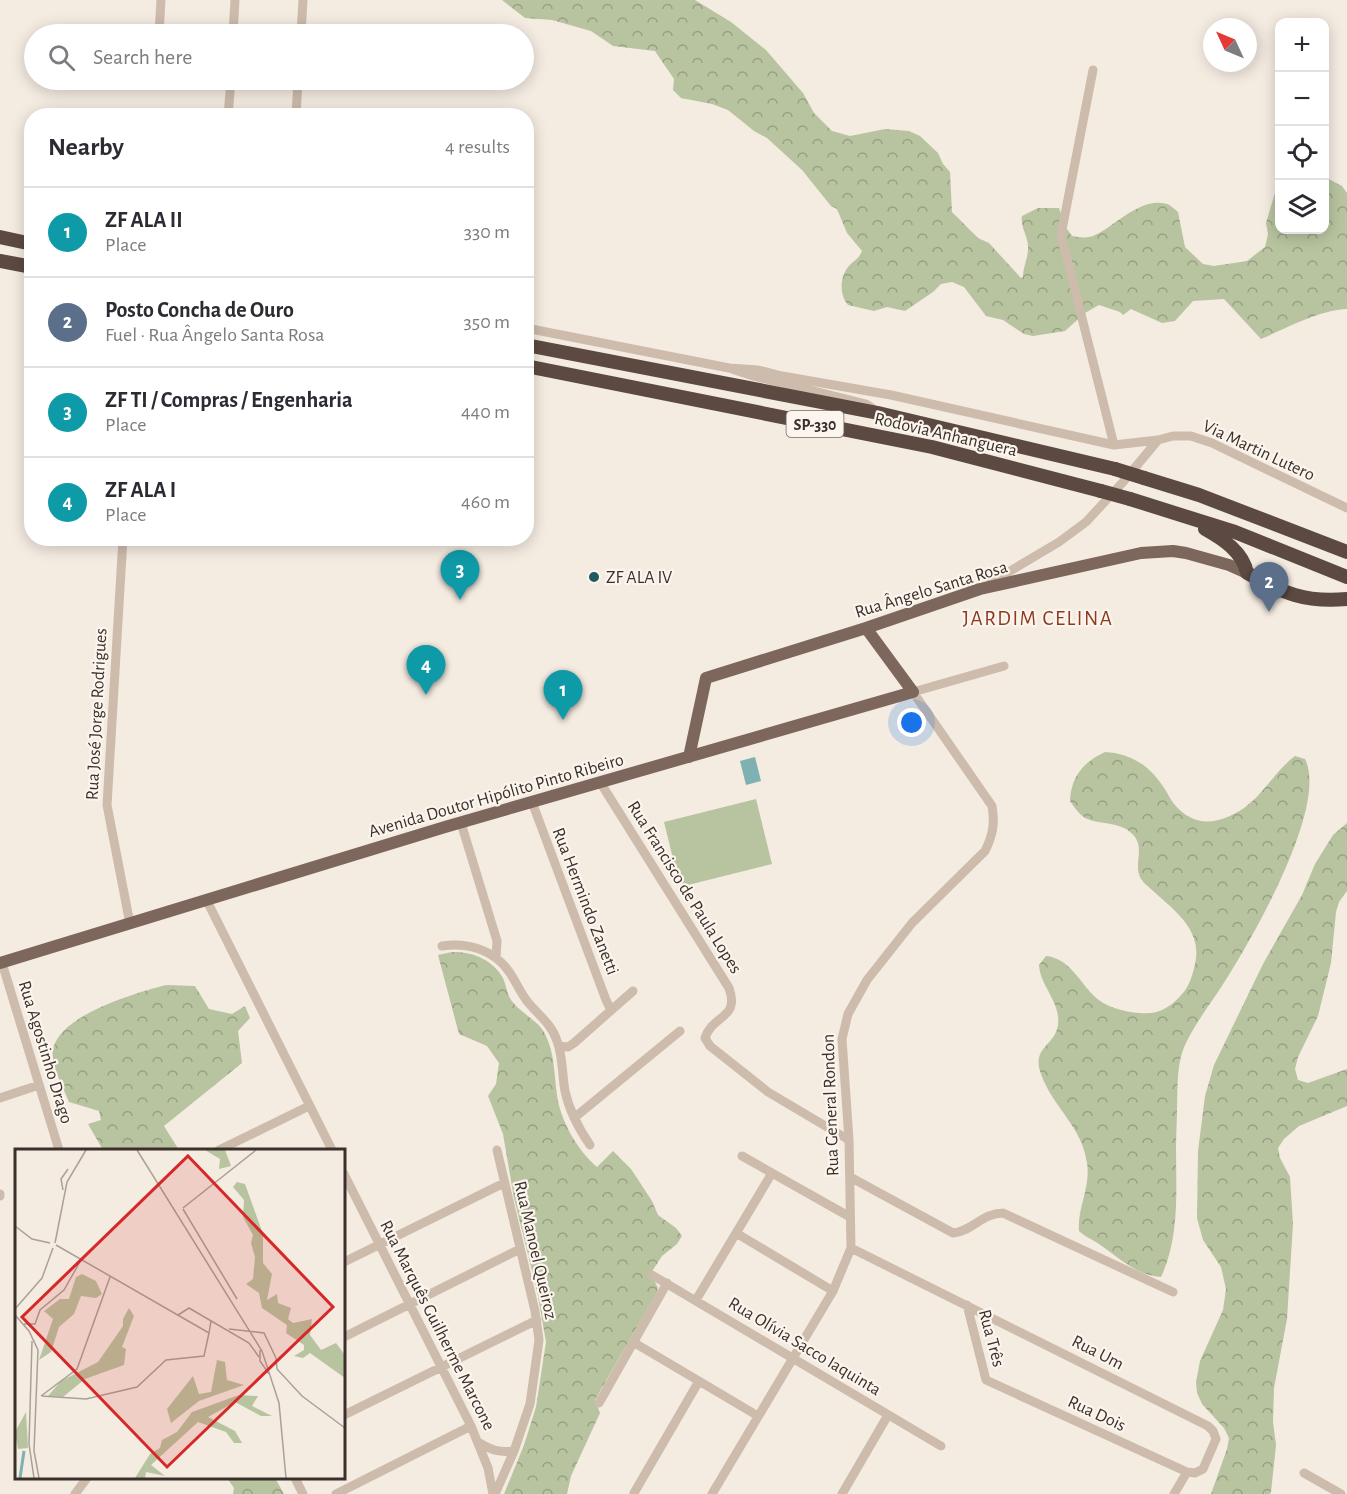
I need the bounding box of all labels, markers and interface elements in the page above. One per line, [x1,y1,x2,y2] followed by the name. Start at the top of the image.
[1203,18,1257,72] north arrow
[1275,18,1329,234] map controls
[1275,18,1329,72] button: +
[24,24,534,90] search box
[45,41,78,74] icon: search
[93,46,192,68] text: Search here
[1275,72,1329,126] button: −
[1275,126,1329,180] button: locate
[48,134,124,160] text: Nearby
[445,137,510,157] text: 4 results
[1275,180,1329,234] button: layers
[105,209,183,231] text: ZF ALA II
[64,222,71,242] text: 1
[464,222,510,242] text: 330 m
[105,235,146,255] text: Place
[105,299,294,321] text: Posto Concha de Ouro
[63,312,72,332] text: 2
[464,312,510,332] text: 350 m
[105,325,325,345] text: Fuel · Rua Ângelo Santa Rosa
[105,389,353,411] text: ZF TI / Compras / Engenharia
[63,402,72,422] text: 3
[461,402,510,422] text: 440 m
[873,410,1019,460] street label: Rodovia Anhanguera
[786,411,844,437] road number: SP-330
[105,415,146,435] text: Place
[1200,417,1317,485] street label: Via Martin Lutero
[105,479,176,501] text: ZF ALA I
[62,492,73,512] text: 4
[461,492,510,512] text: 460 m
[105,505,146,525] text: Place
[440,550,480,600] pin: 3
[852,555,1010,622] street label: Rua Ângelo Santa Rosa
[1250,562,1288,612] pin: 2
[606,569,673,587] place label: ZF ALA IV
[587,570,601,584] marker: ZF ALA IV
[963,608,1113,629] district label: JARDIM CELINA
[84,628,110,801] street label: Rua José Jorge Rodrigues
[406,646,446,695] pin: 4
[544,670,582,720] pin: 1
[897,708,926,737] your location
[367,751,626,841] street label: Avenida Doutor Hipólito Pinto Ribeiro
[624,798,745,977] street label: Rua Francisco de Paula Lopes
[549,825,621,978] street label: Rua Hermindo Zanetti
[15,979,75,1126] street label: Rua Agostinho Drago
[820,1034,842,1176] street label: Rua General Rondon
[15,1149,345,1479] inset map
[510,1179,560,1321] street label: Rua Manoel Queiroz
[376,1218,498,1433] street label: Rua Marquês Guilherme Marcone
[725,1294,884,1400] street label: Rua Olívia Sacco Iaquinta
[975,1308,1007,1369] street label: Rua Três
[1069,1332,1126,1373] street label: Rua Um
[1065,1393,1128,1435] street label: Rua Dois

